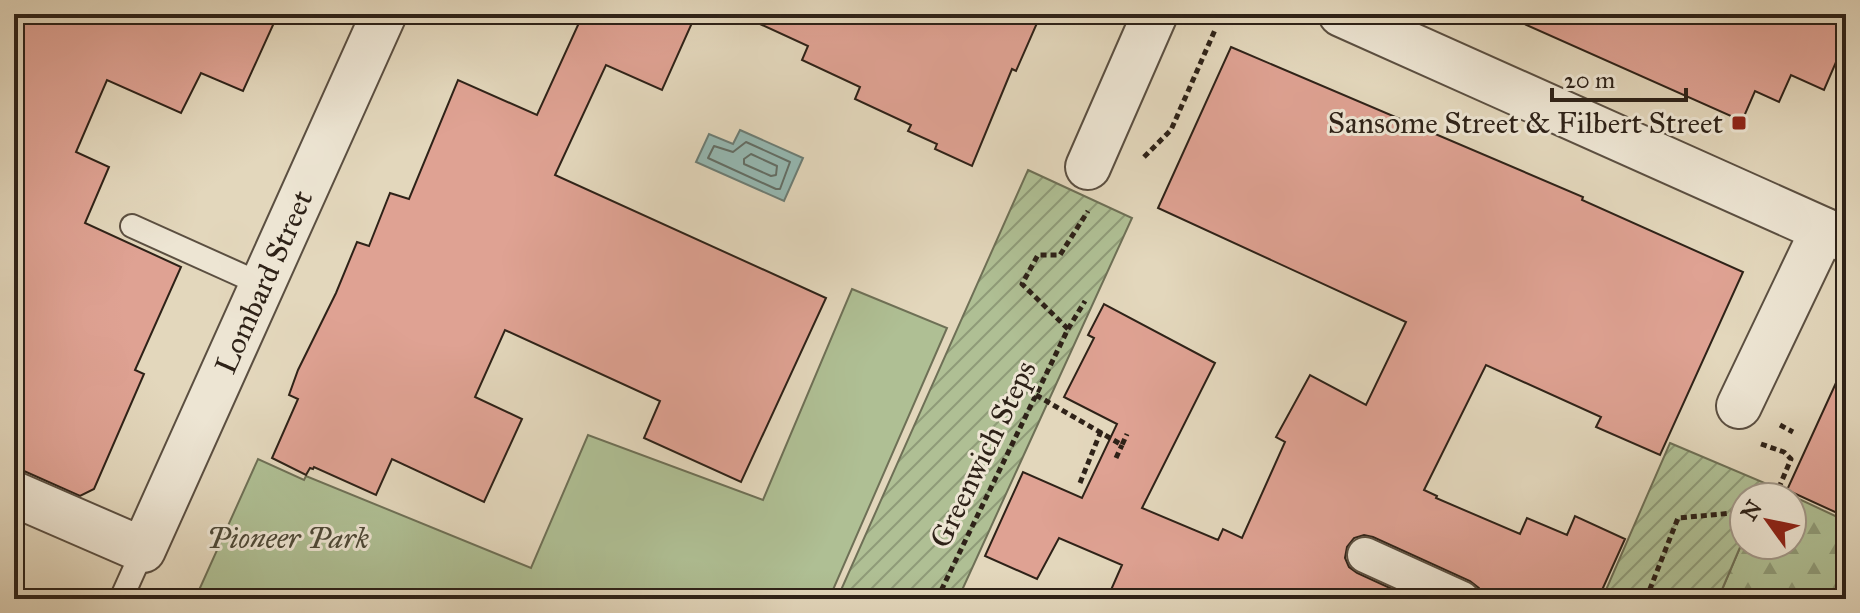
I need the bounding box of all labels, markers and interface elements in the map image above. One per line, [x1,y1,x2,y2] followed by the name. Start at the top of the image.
[1552,52,1686,102] scale bar
[1564,65,1615,95] text: 20 m
[1328,105,1723,141] place label: Sansome Street & Filbert Street
[1730,114,1748,132] marker: Sansome Street & Filbert Street
[208,184,321,379] street label: Lombard Street
[922,355,1044,553] street label: Greenwich Steps
[1728,481,1808,561] north arrow
[1735,495,1768,526] text: N
[207,520,369,556] park label: Pioneer Park

